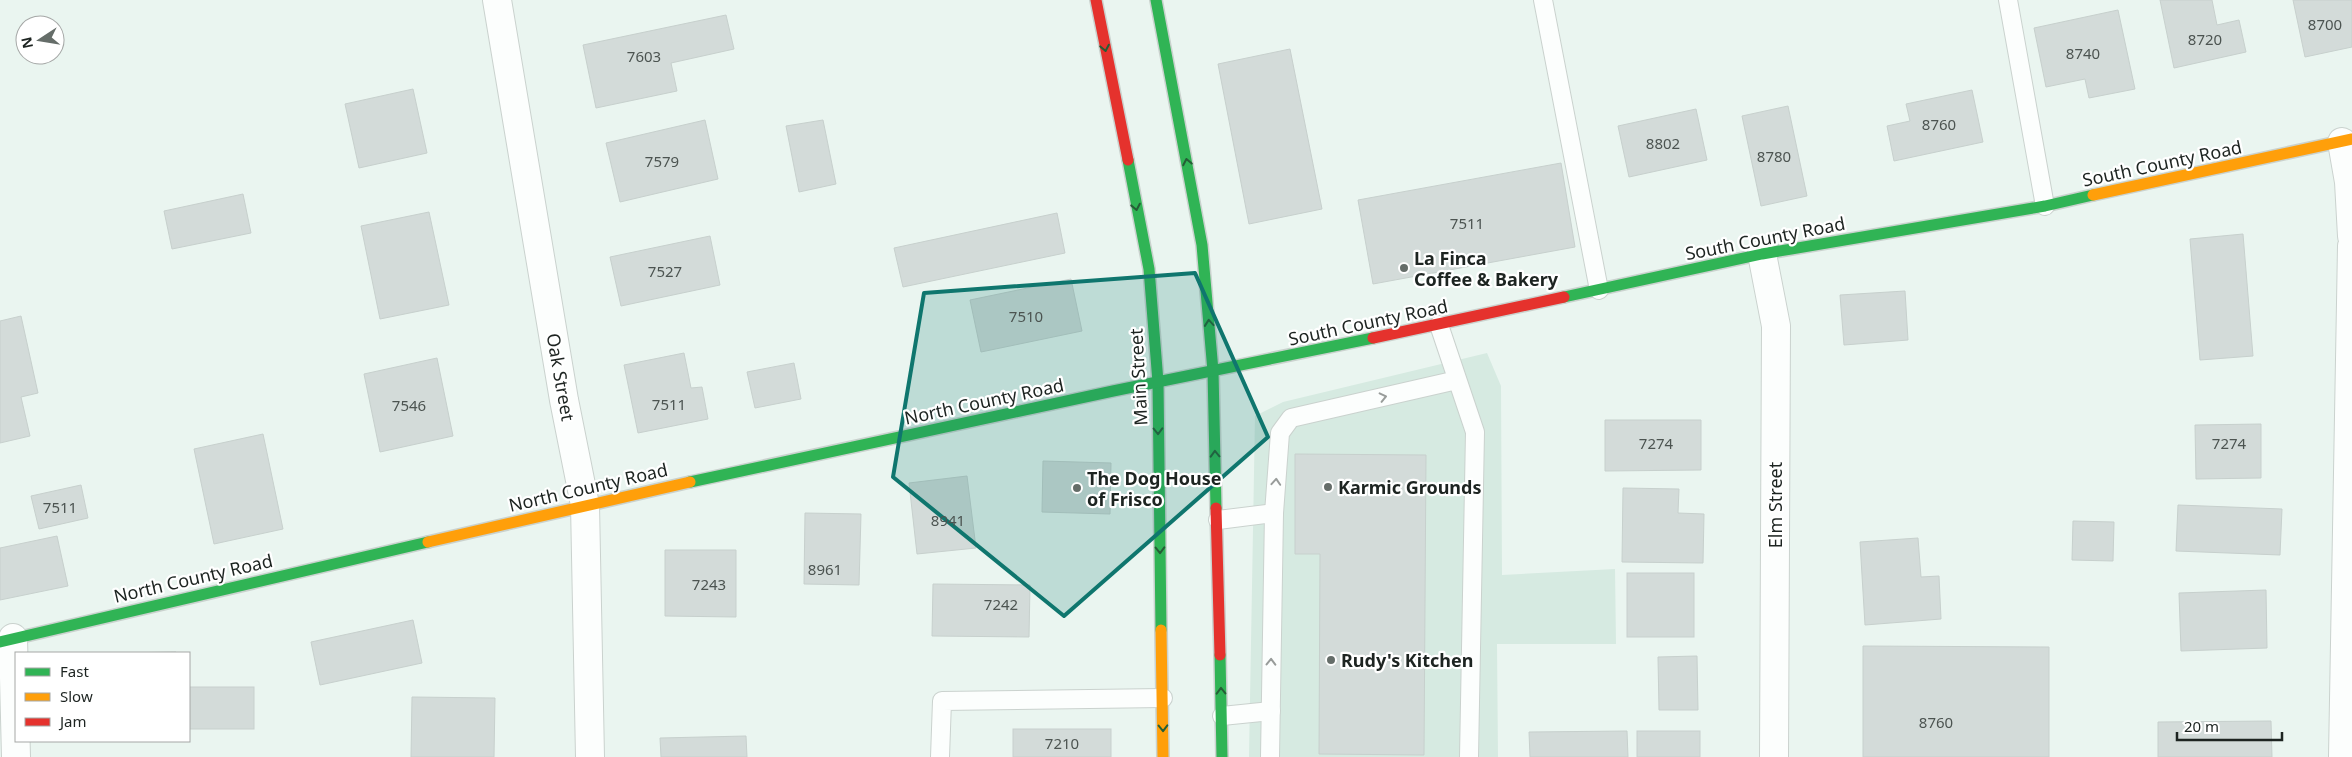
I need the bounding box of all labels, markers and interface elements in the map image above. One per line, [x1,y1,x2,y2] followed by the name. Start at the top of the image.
[2308,14,2342,34] house number: 8700
[15,15,65,65] north arrow
[2188,29,2222,49] house number: 8720
[16,35,37,50] text: N
[1099,43,1110,52] one-way arrow
[2066,43,2100,63] house number: 8740
[627,46,661,66] house number: 7603
[1922,114,1956,134] house number: 8760
[1646,133,1680,153] house number: 8802
[2080,134,2244,192] street label: South County Road
[1757,146,1791,166] house number: 8780
[645,151,679,171] house number: 7579
[1182,157,1192,166] one-way arrow
[1131,203,1141,212] one-way arrow
[1683,211,1847,265] street label: South County Road
[1450,213,1484,233] house number: 7511
[1414,246,1559,291] place label: La Finca Coffee & Bakery
[648,261,682,281] house number: 7527
[1398,262,1410,274] marker: La Finca Coffee & Bakery
[1286,293,1450,351] street label: South County Road
[1009,306,1043,326] house number: 7510
[1203,318,1214,326] one-way arrow
[1123,327,1153,426] street label: Main Street
[541,331,581,423] street label: Oak Street
[902,372,1066,430] street label: North County Road
[1379,392,1388,403] one-way arrow
[652,394,686,414] house number: 7511
[392,395,426,415] house number: 7546
[1153,428,1163,435] one-way arrow
[1639,433,1674,453] house number: 7274
[2212,433,2247,453] house number: 7274
[1210,449,1221,457] one-way arrow
[506,457,670,517] street label: North County Road
[1763,461,1787,548] street label: Elm Street
[1087,466,1222,511] place label: The Dog House of Frisco
[1338,475,1481,499] place label: Karmic Grounds
[1271,478,1282,486] one-way arrow
[1322,481,1334,493] marker: Karmic Grounds
[1071,482,1083,494] marker: The Dog House of Frisco
[43,497,77,517] house number: 7511
[931,510,965,530] house number: 8941
[1155,547,1165,555] one-way arrow
[111,548,275,608] street label: North County Road
[808,559,842,579] house number: 8961
[692,574,726,594] house number: 7243
[984,594,1018,614] house number: 7242
[1341,648,1473,672] place label: Rudy's Kitchen
[15,652,190,742] legend
[1325,654,1337,666] marker: Rudy's Kitchen
[1266,658,1277,666] one-way arrow
[60,661,89,681] text: Fast
[60,686,93,706] text: Slow
[1216,687,1226,694] one-way arrow
[2177,710,2282,742] scale bar
[58,711,87,731] text: Jam
[1919,712,1953,732] house number: 8760
[2184,716,2219,736] text: 20 m
[1158,724,1168,732] one-way arrow
[1045,733,1079,753] house number: 7210

